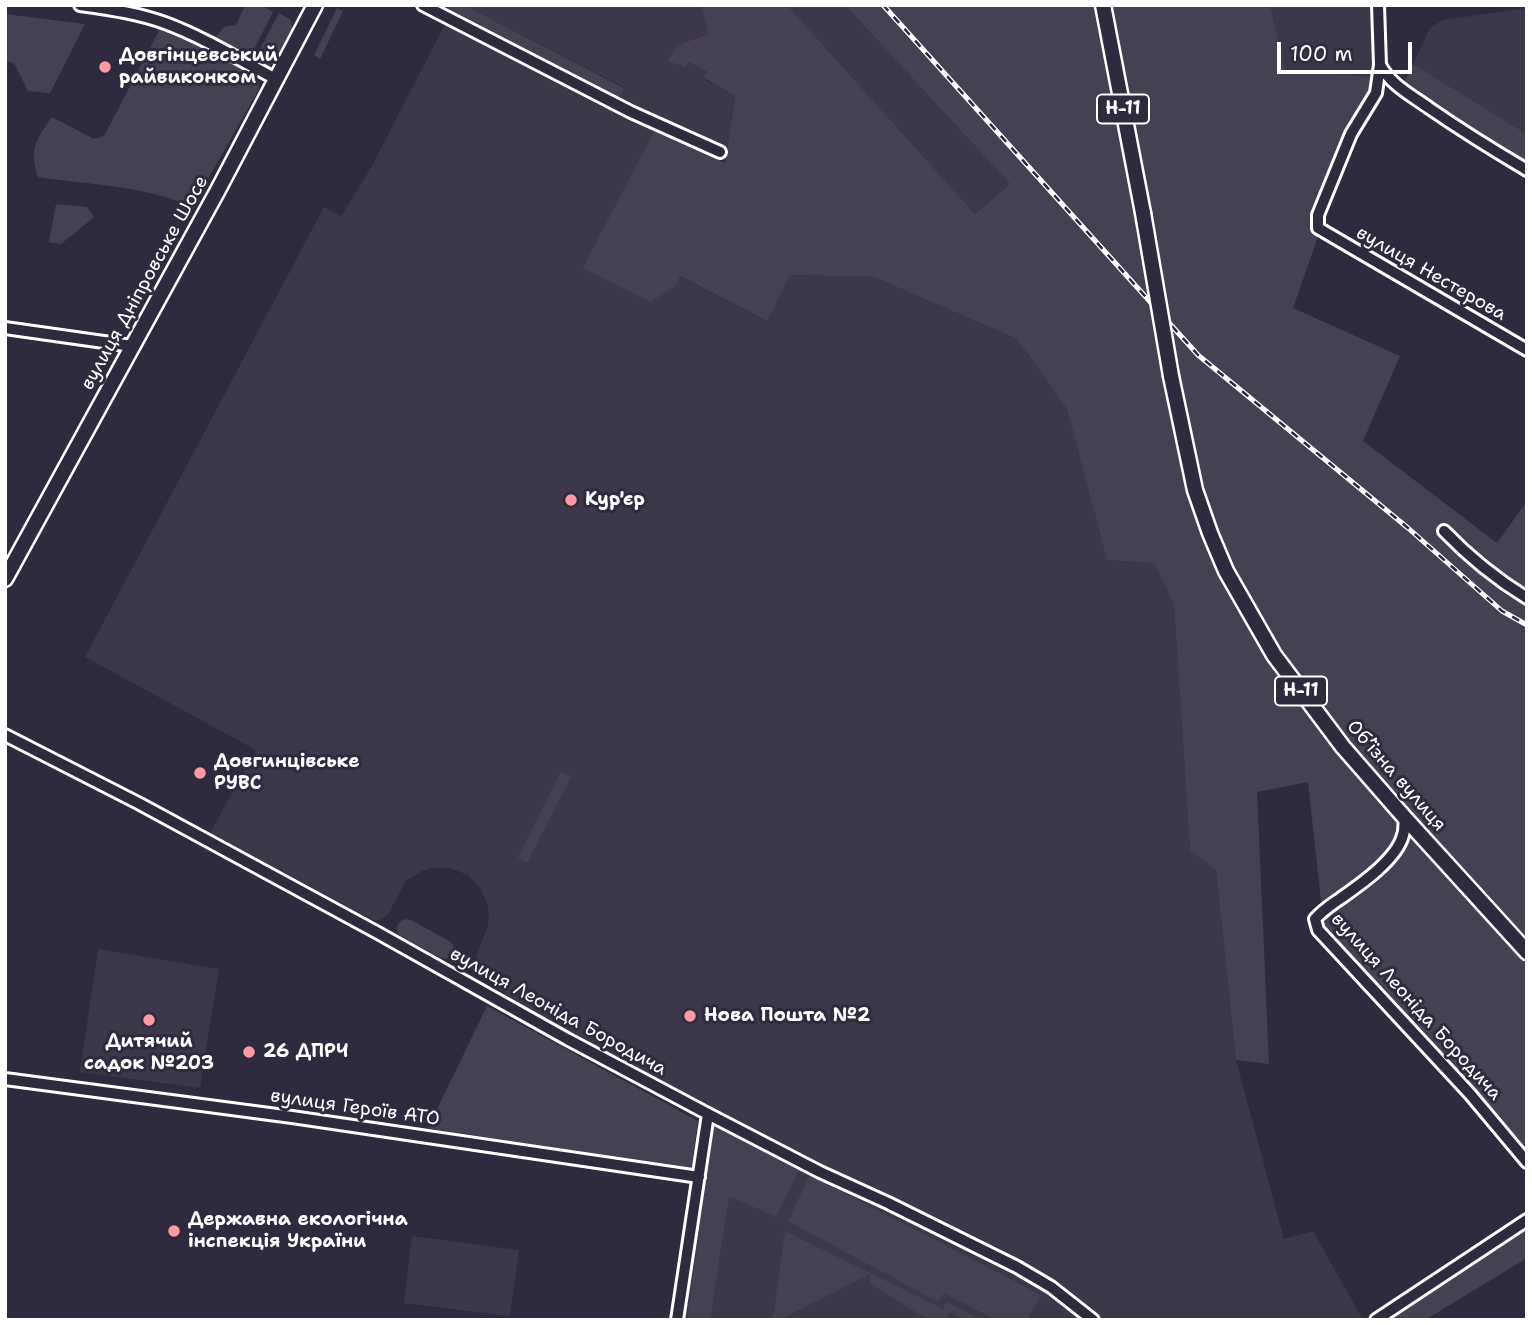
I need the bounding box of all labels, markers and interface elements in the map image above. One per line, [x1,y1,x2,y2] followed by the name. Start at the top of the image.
[1280,28,1415,72] scale bar
[1290,40,1353,68] text: 100 m
[119,45,278,89] place label: Довгінцевський райвиконком
[97,59,113,75] marker: Довгінцевський райвиконком
[1097,94,1149,124] road number: Н-11
[76,172,214,394] street label: вулиця Дніпровське Шосе
[1352,222,1510,326] street label: вулиця Нестерова
[585,489,645,511] place label: Кур'єр
[563,492,579,508] marker: Кур'єр
[1275,676,1327,706] road number: Н-11
[1342,716,1450,836] street label: Обʼїзна вулиця
[214,751,360,795] place label: Довгинцівське РУВС
[192,765,208,781] marker: Довгинцівське РУВС
[1326,909,1506,1105] street label: вулиця Леоніда Бородича
[446,943,670,1081] street label: вулиця Леоніда Бородича
[704,1005,870,1027] place label: Нова Пошта №2
[682,1008,698,1024] marker: Нова Пошта №2
[141,1012,157,1028] marker: Дитячий садок №203
[84,1031,214,1075] place label: Дитячий садок №203
[263,1041,349,1063] place label: 26 ДПРЧ
[241,1044,257,1060] marker: 26 ДПРЧ
[269,1085,441,1131] street label: вулиця Героїв АТО
[188,1209,408,1253] place label: Державна екологічна інспекція України
[166,1223,182,1239] marker: Державна екологічна інспекція України

